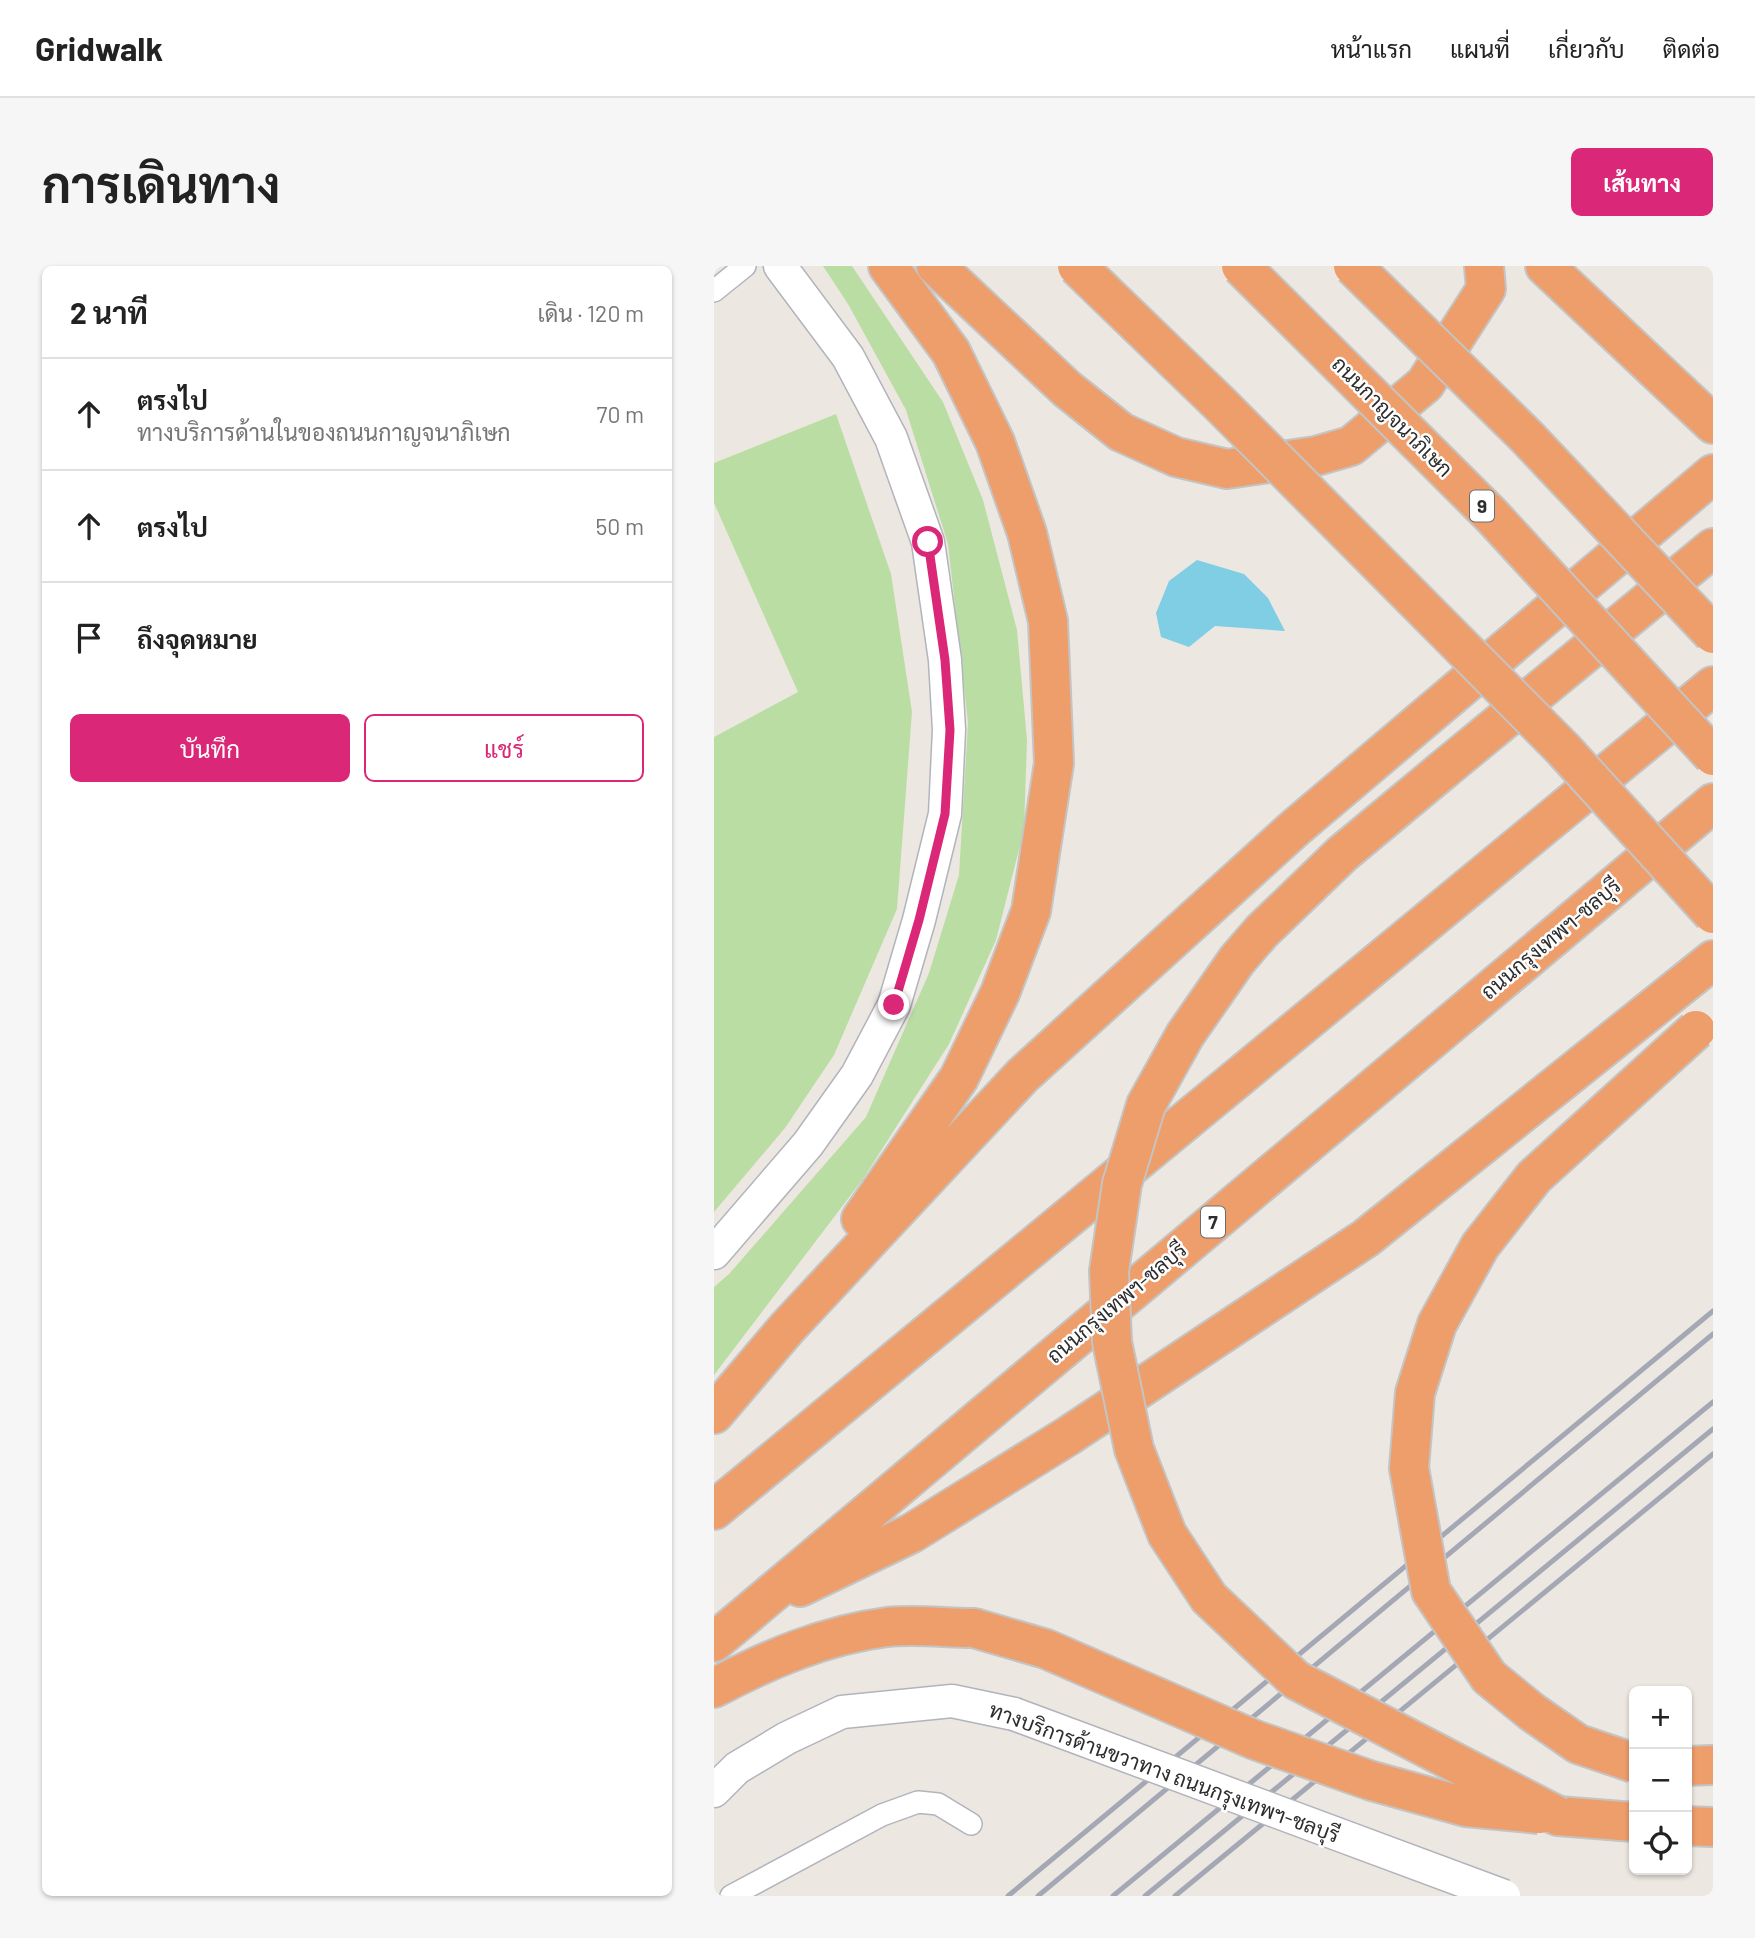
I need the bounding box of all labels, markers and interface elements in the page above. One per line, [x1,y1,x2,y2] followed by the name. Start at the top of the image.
[35,28,163,68] text: Gridwalk
[1331,34,1412,63] text: หน้าแรก
[1450,34,1510,63] text: แผนที่
[1548,34,1625,63] text: เกี่ยวกับ
[1663,34,1720,63] text: ติดต่อ
[1571,148,1713,216] button: เส้นทาง
[42,154,280,213] text: การเดินทาง
[70,294,148,330] text: 2 นาที
[538,299,644,327] text: เดิน · 120 m
[1327,351,1458,482] street label: ถนนกาญจนาภิเษก
[137,384,208,415] text: ตรงไป
[70,395,108,433] icon: ahead
[597,400,644,428] text: 70 m
[137,418,510,446] text: ทางบริการด้านในของถนนกาญจนาภิเษก
[1470,490,1494,522] road number: 9
[70,507,108,545] icon: ahead
[137,511,208,542] text: ตรงไป
[596,512,644,540] text: 50 m
[912,526,943,557] route start
[70,619,108,657] icon: arrive
[137,623,258,654] text: ถึงจุดหมาย
[70,714,350,782] button: บันทึก
[364,714,644,782] button: แชร์
[1475,872,1627,1006] street label: ถนนกรุงเทพฯ-ชลบุรี
[878,989,909,1020] route end
[1201,1206,1225,1238] road number: 7
[1041,1236,1193,1370] street label: ถนนกรุงเทพฯ-ชลบุรี
[1629,1686,1692,1875] map controls
[1629,1686,1692,1749] button: +
[985,1696,1343,1850] street label: ทางบริการด้านขวาทาง ถนนกรุงเทพฯ-ชลบุรี
[1629,1749,1692,1812] button: −
[1629,1812,1692,1875] button: locate

